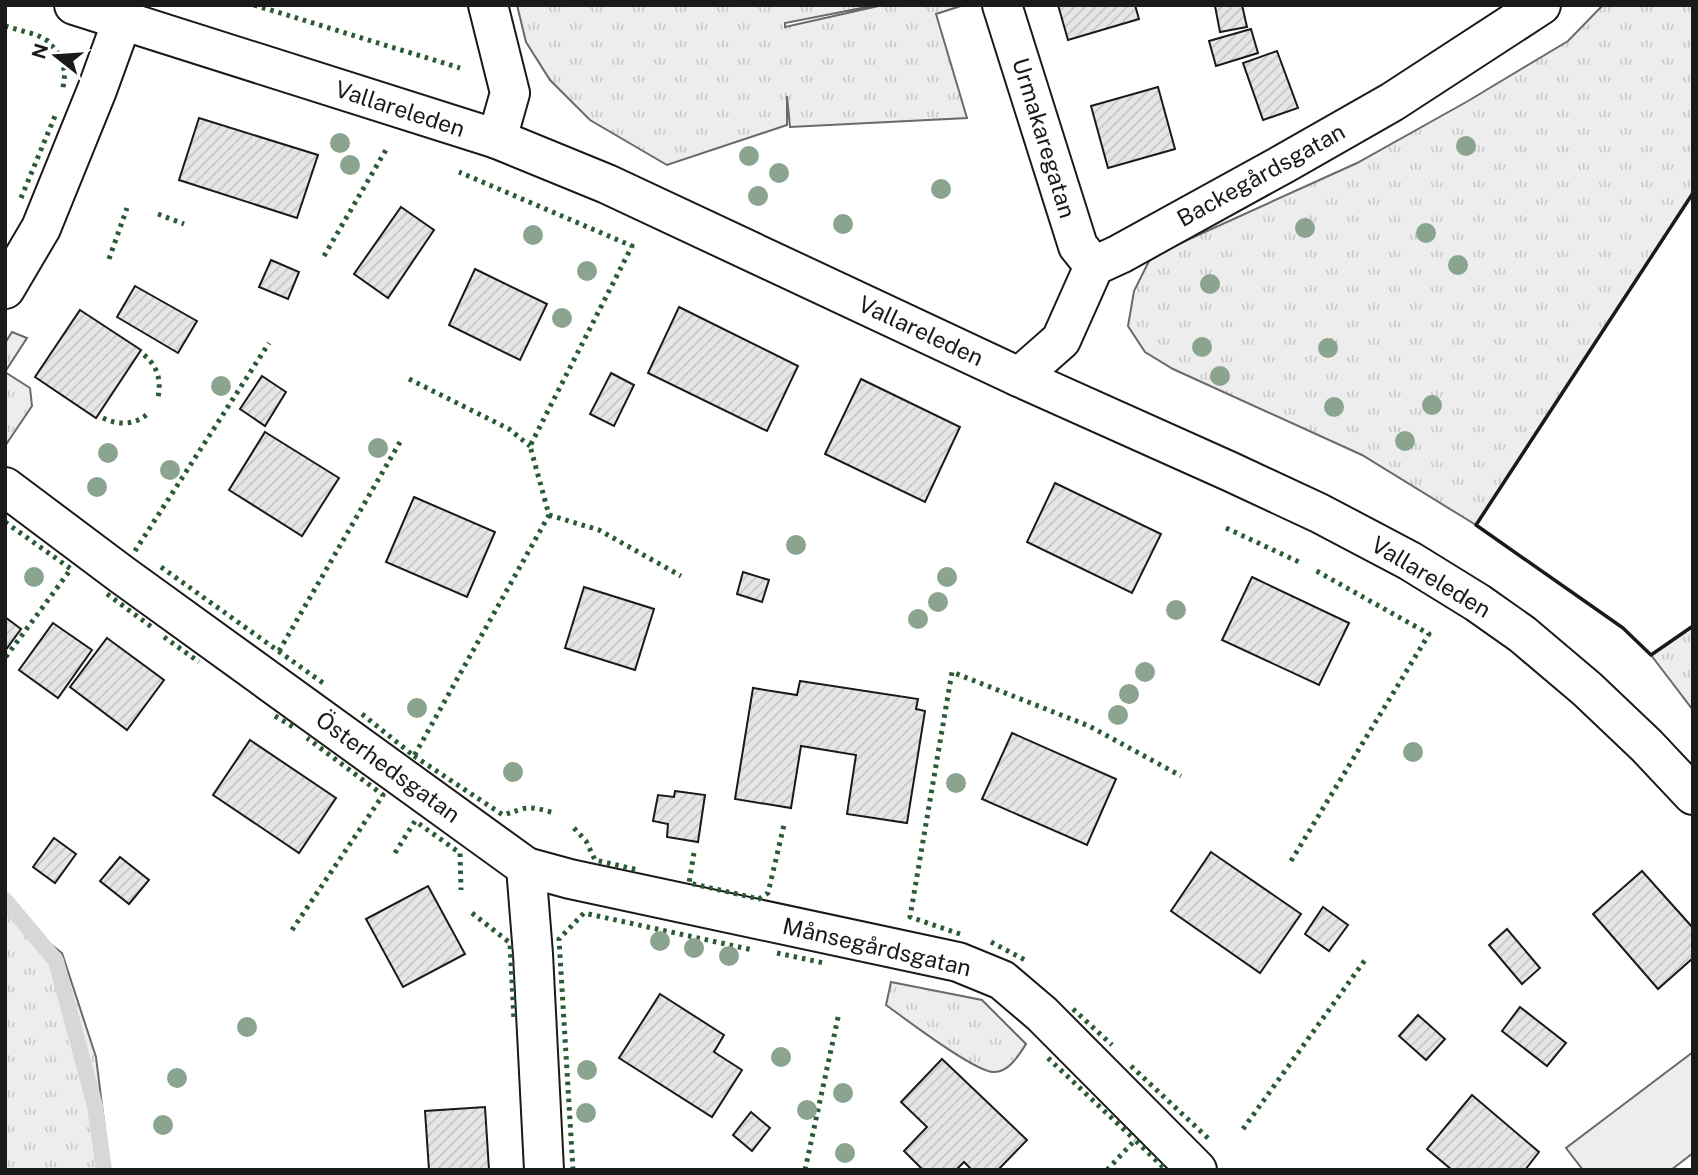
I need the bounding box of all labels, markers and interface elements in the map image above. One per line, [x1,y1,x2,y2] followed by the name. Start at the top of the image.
[21,21,91,91] north arrow
[27,41,52,61] text: N
[1007,55,1082,221] street label: Urmakaregatan
[332,75,468,142] street label: Vallareleden
[1172,117,1349,232] street label: Backegårdsgatan
[854,290,988,371] street label: Vallareleden
[1367,530,1496,623] street label: Vallareleden
[311,705,466,828] street label: Österhedsgatan
[780,912,974,981] street label: Månsegårdsgatan

